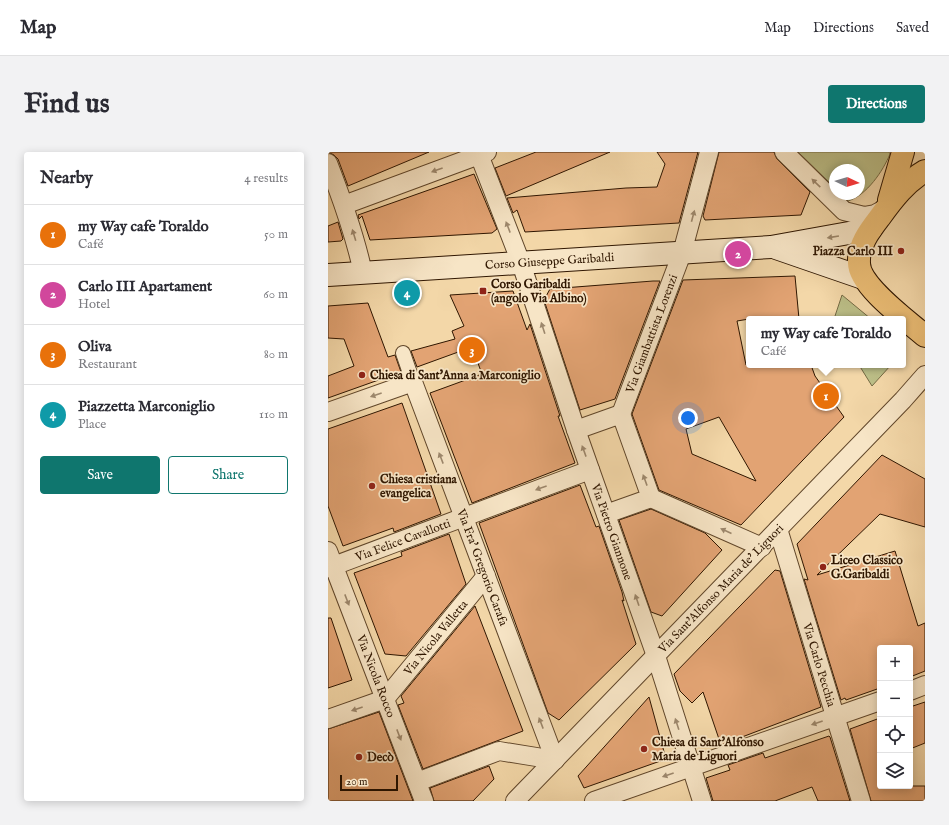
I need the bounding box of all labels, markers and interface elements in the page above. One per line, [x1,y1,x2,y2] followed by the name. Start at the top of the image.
[20,16,56,40] text: Map
[764,19,791,37] text: Map
[813,19,874,37] text: Directions
[896,19,929,37] text: Saved
[828,85,925,123] button: Directions
[24,87,110,122] text: Find us
[829,164,865,200] north arrow
[40,168,93,189] text: Nearby
[431,168,443,174] one-way arrow
[244,170,288,187] text: 4 results
[811,179,821,188] one-way arrow
[690,209,696,221] one-way arrow
[78,217,209,236] text: my Way cafe Toraldo
[504,220,510,232] one-way arrow
[51,226,55,243] text: 1
[264,226,288,243] text: 50 m
[351,229,357,241] one-way arrow
[826,234,839,240] one-way arrow
[78,236,104,253] text: Café
[725,239,751,269] pin: 2
[813,244,894,259] place label: Piazza Carlo III
[896,246,906,256] marker: Piazza Carlo III
[485,249,615,273] street label: Corso Giuseppe Garibaldi
[622,272,681,396] street label: Via Giambattista Lorenzi
[78,277,212,296] text: Carlo III Apartament
[491,277,587,307] place label: Corso Garibaldi (angolo Via Albino)
[394,278,420,308] pin: 4
[50,286,56,303] text: 2
[263,286,288,303] text: 60 m
[478,286,488,296] marker: Corso Garibaldi (angolo Via Albino)
[78,296,110,313] text: Hotel
[746,316,906,368] popup
[540,322,546,334] one-way arrow
[761,324,891,343] text: my Way cafe Toraldo
[459,335,485,365] pin: 3
[78,337,112,356] text: Oliva
[761,343,786,360] text: Café
[51,346,55,363] text: 3
[264,346,288,363] text: 80 m
[78,356,137,373] text: Restaurant
[370,368,541,384] place label: Chiesa di Sant'Anna a Marconiglio
[357,370,367,380] marker: Chiesa di Sant'Anna a Marconiglio
[813,381,839,411] pin: 1
[370,392,382,398] one-way arrow
[78,397,215,416] text: Piazzetta Marconiglio
[50,406,56,423] text: 4
[259,406,288,423] text: 110 m
[678,408,698,428] your location
[78,416,106,433] text: Place
[580,445,586,457] one-way arrow
[438,451,444,463] one-way arrow
[40,456,160,494] button: Save
[168,456,288,494] button: Share
[380,472,458,502] place label: Chiesa cristiana evangelica
[642,473,648,485] one-way arrow
[367,481,377,491] marker: Chiesa cristiana evangelica
[588,481,636,583] street label: Via Pietro Giannone
[534,486,546,492] one-way arrow
[453,506,512,629] street label: Via Fra' Gregorio Carafa
[352,515,453,565] street label: Via Felice Cavallotti
[654,521,787,657] street label: Via Sant'Alfonso Maria de' Liguori
[721,528,732,534] one-way arrow
[830,553,903,582] place label: Liceo Classico G.Garibaldi
[818,562,828,572] marker: Liceo Classico G.Garibaldi
[633,594,639,606] one-way arrow
[344,595,350,607] one-way arrow
[400,596,471,679] street label: Via Nicola Valletta
[799,620,840,709] street label: Via Carlo Pecchia
[353,632,399,720] street label: Via Nicola Rocco
[877,645,913,789] map controls
[877,645,913,681] button: +
[877,681,913,717] button: −
[350,707,362,713] one-way arrow
[538,717,544,729] one-way arrow
[674,717,680,729] one-way arrow
[877,717,913,753] button: locate
[810,720,822,726] one-way arrow
[396,729,402,741] one-way arrow
[652,735,764,765] place label: Chiesa di Sant'Alfonso Maria de Liguori
[639,744,649,754] marker: Chiesa di Sant'Alfonso Maria de Liguori
[367,750,394,765] place label: Decò
[354,752,364,762] marker: Decò
[877,753,913,789] button: layers
[340,773,398,792] scale bar
[661,773,673,779] one-way arrow
[346,775,367,789] text: 20 m

